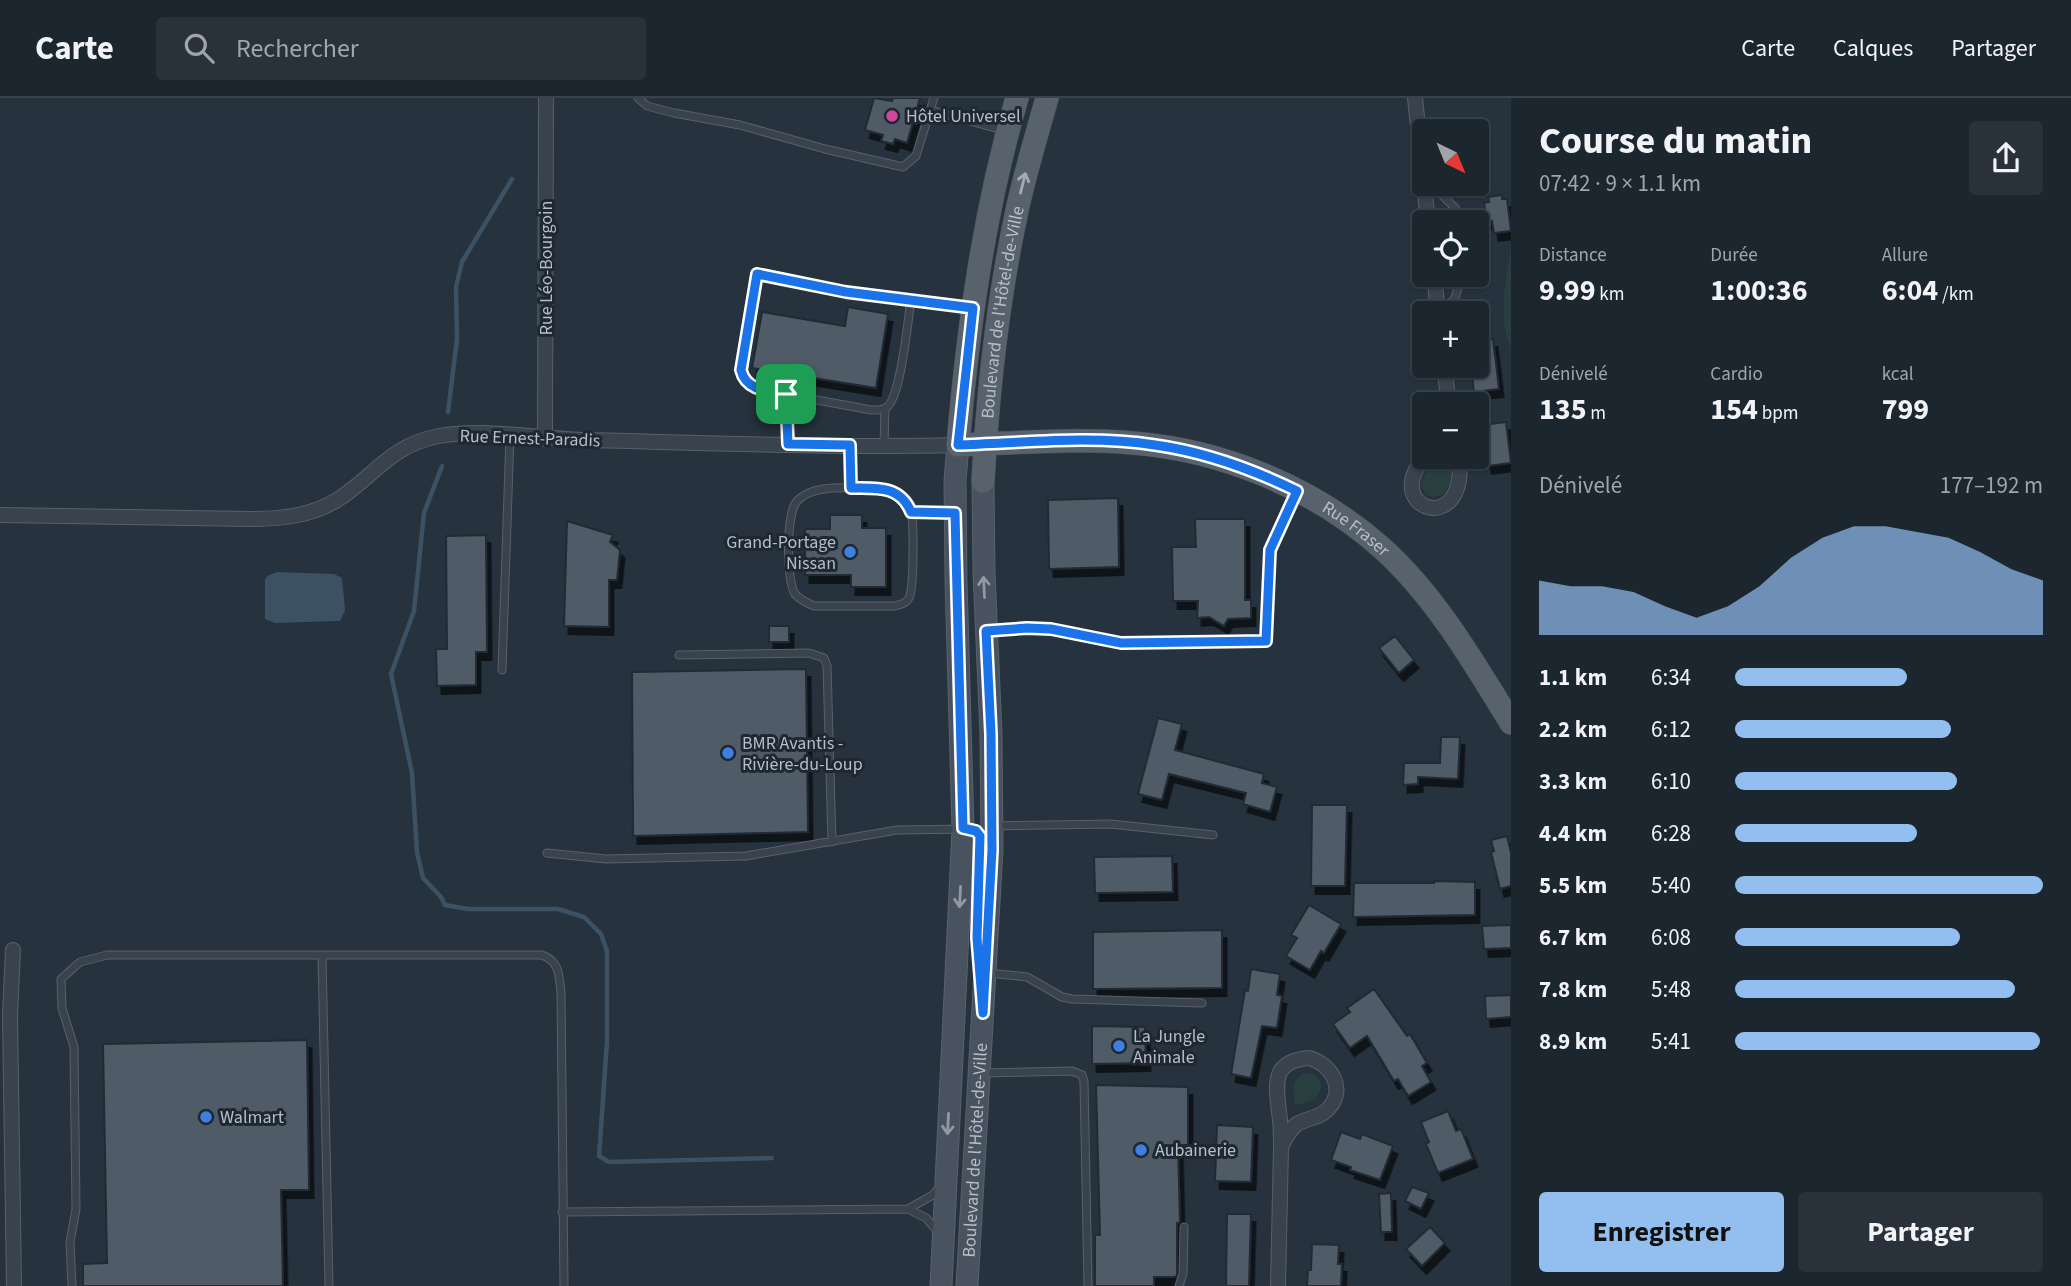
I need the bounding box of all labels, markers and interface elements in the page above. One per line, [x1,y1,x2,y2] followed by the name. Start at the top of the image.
[156,17,646,80] search box
[35,25,114,72] text: Carte
[180,29,218,67] icon: search
[236,30,359,67] text: Rechercher
[1741,31,1795,66] text: Carte
[1833,31,1913,66] text: Calques
[1951,31,2036,66] text: Partager
[906,104,1021,129] place label: Hôtel Universel
[884,108,900,124] marker: Hôtel Universel
[1539,114,1812,168] text: Course du matin
[1412,119,1489,196] north arrow
[1412,119,1489,469] map controls
[1969,121,2043,195] button: share
[1539,167,1701,200] text: 07:42 · 9 × 1.1 km
[1017,172,1030,195] one-way arrow
[534,201,559,335] street label: Rue Léo-Bourgoin
[975,204,1031,420] street label: Boulevard de l'Hôtel-de-Ville
[1412,210,1489,287] button: locate
[1539,242,1607,269] text: Distance
[1710,242,1758,269] text: Durée
[1882,242,1928,269] text: Allure
[1539,269,1596,312] text: 9.99
[1710,269,1808,312] text: 1:00:36
[1882,269,1938,312] text: 6:04
[1596,281,1625,308] text: km
[1938,281,1974,308] text: /km
[1412,301,1489,378] button: +
[1539,361,1608,388] text: Dénivelé
[1710,361,1763,388] text: Cardio
[1882,361,1914,388] text: kcal
[756,364,816,424] pin
[767,375,805,413] icon: arrive
[1539,388,1587,431] text: 135
[1710,388,1758,431] text: 154
[1882,388,1929,431] text: 799
[1412,392,1489,469] button: −
[1587,400,1606,427] text: m
[1758,400,1798,427] text: bpm
[459,424,601,453] street label: Rue Ernest-Paradis
[1539,469,1622,502] text: Dénivelé
[1940,469,2043,502] text: 177–192 m
[1317,495,1396,563] street label: Rue Fraser
[726,530,836,576] place label: Grand-Portage Nissan
[842,544,858,560] marker: Grand-Portage Nissan
[978,576,991,599] one-way arrow
[1539,661,1607,694] text: 1.1 km
[1651,661,1691,694] text: 6:34
[1539,713,1607,746] text: 2.2 km
[1651,713,1691,746] text: 6:12
[742,731,863,777] place label: BMR Avantis - Rivière-du-Loup
[720,745,736,761] marker: BMR Avantis - Rivière-du-Loup
[1539,765,1607,798] text: 3.3 km
[1651,765,1691,798] text: 6:10
[1539,817,1607,850] text: 4.4 km
[1651,817,1691,850] text: 6:28
[1539,869,1607,902] text: 5.5 km
[1651,869,1691,902] text: 5:40
[953,885,966,908] one-way arrow
[1539,921,1607,954] text: 6.7 km
[1651,921,1691,954] text: 6:08
[1539,973,1607,1006] text: 7.8 km
[1651,973,1691,1006] text: 5:48
[1133,1024,1205,1070] place label: La Jungle Animale
[1539,1025,1607,1058] text: 8.9 km
[1651,1025,1691,1058] text: 5:41
[1111,1038,1127,1054] marker: La Jungle Animale
[957,1042,994,1258] street label: Boulevard de l'Hôtel-de-Ville
[220,1105,284,1130] place label: Walmart
[198,1109,214,1125] marker: Walmart
[942,1112,955,1135] one-way arrow
[1155,1138,1236,1163] place label: Aubainerie
[1133,1142,1149,1158] marker: Aubainerie
[1539,1192,1784,1272] button: Enregistrer
[1798,1192,2043,1272] button: Partager

